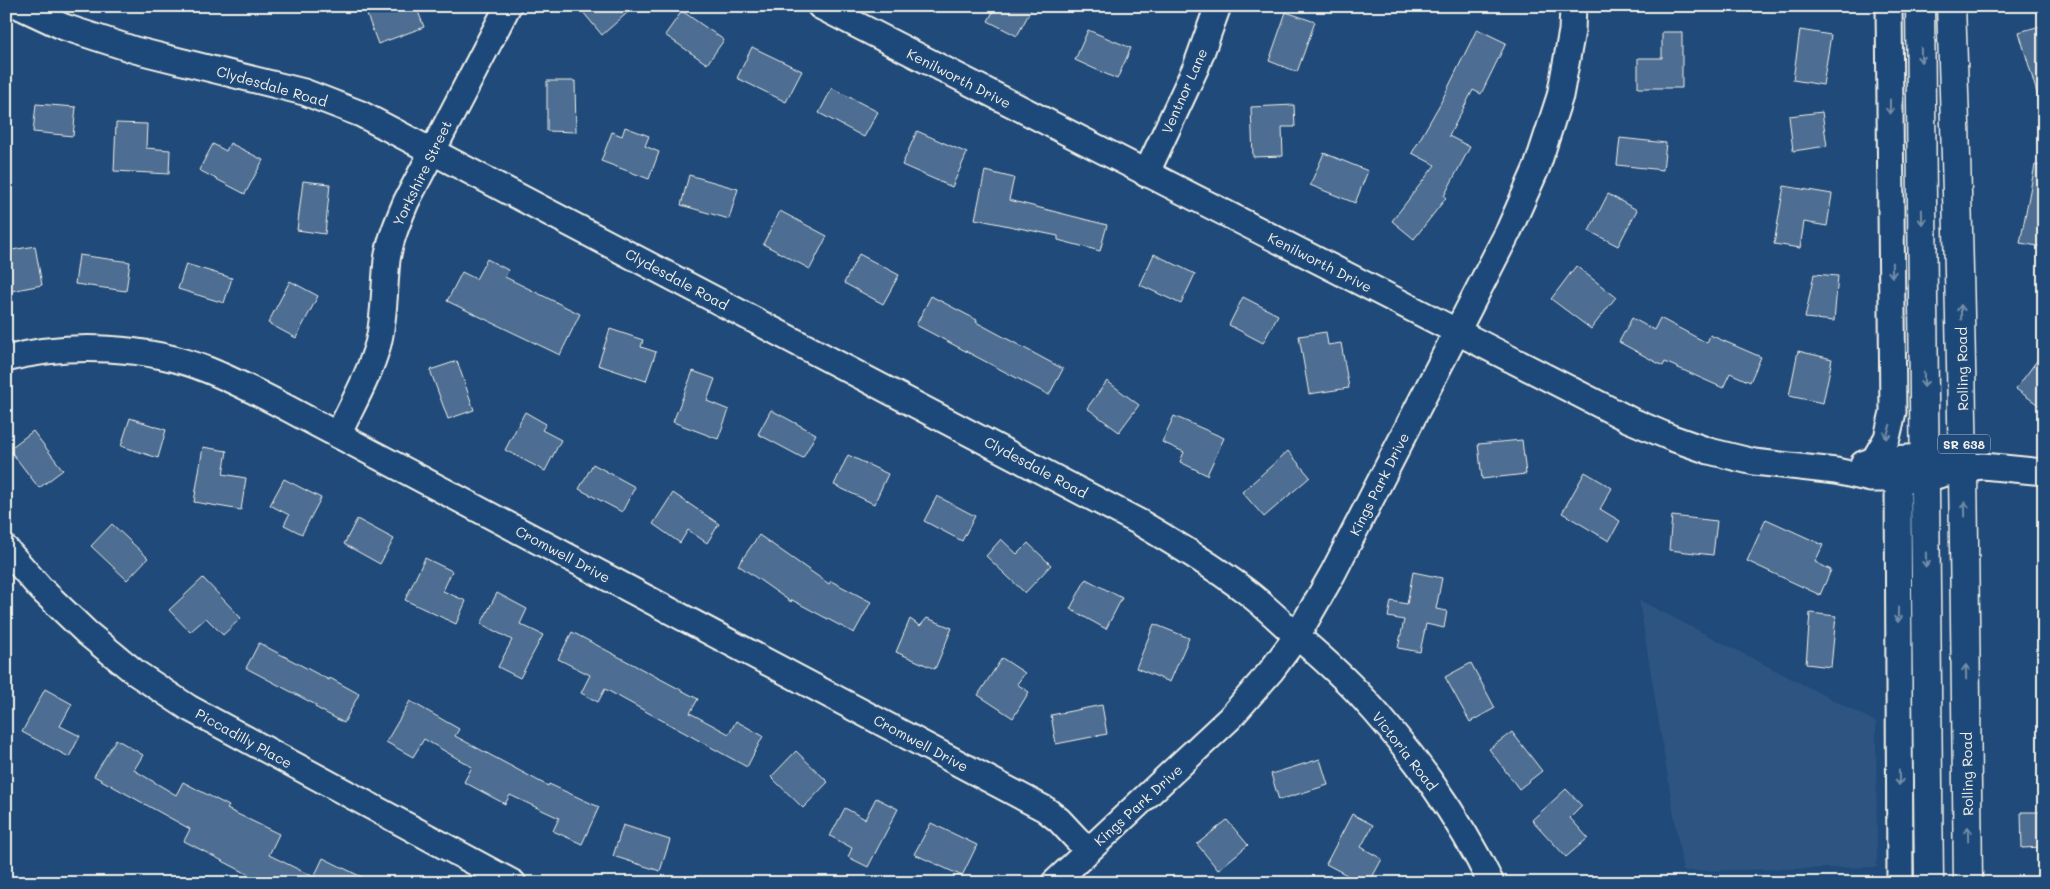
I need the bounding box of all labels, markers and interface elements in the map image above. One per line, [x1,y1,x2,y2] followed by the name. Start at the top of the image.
[904,44,1014,112] street label: Kenilworth Drive
[1157,45,1211,137] street label: Ventnor Lane
[1916,46,1926,63] one-way arrow
[214,61,330,111] street label: Clydesdale Road
[1885,99,1895,115] one-way arrow
[388,117,456,229] street label: Yorkshire Street
[1917,209,1927,225] one-way arrow
[1265,228,1375,296] street label: Kenilworth Drive
[622,244,732,314] street label: Clydesdale Road
[1887,262,1896,278] one-way arrow
[1956,304,1966,320] one-way arrow
[1952,327,1972,411] street label: Rolling Road
[1919,372,1929,388] one-way arrow
[1883,424,1893,440] one-way arrow
[1345,429,1413,539] street label: Kings Park Drive
[981,432,1091,502] street label: Clydesdale Road
[1938,434,1990,454] road number: SR 638
[1960,501,1969,517] one-way arrow
[512,521,614,587] street label: Cromwell Drive
[1921,552,1931,568] one-way arrow
[1893,606,1903,623] one-way arrow
[1961,664,1971,680] one-way arrow
[192,704,296,772] street label: Piccadilly Place
[1368,708,1442,795] street label: Victoria Road
[870,710,972,776] street label: Cromwell Drive
[1957,732,1977,816] street label: Rolling Road
[1090,760,1186,850] street label: Kings Park Drive
[1894,769,1903,785] one-way arrow
[1963,826,1973,842] one-way arrow

